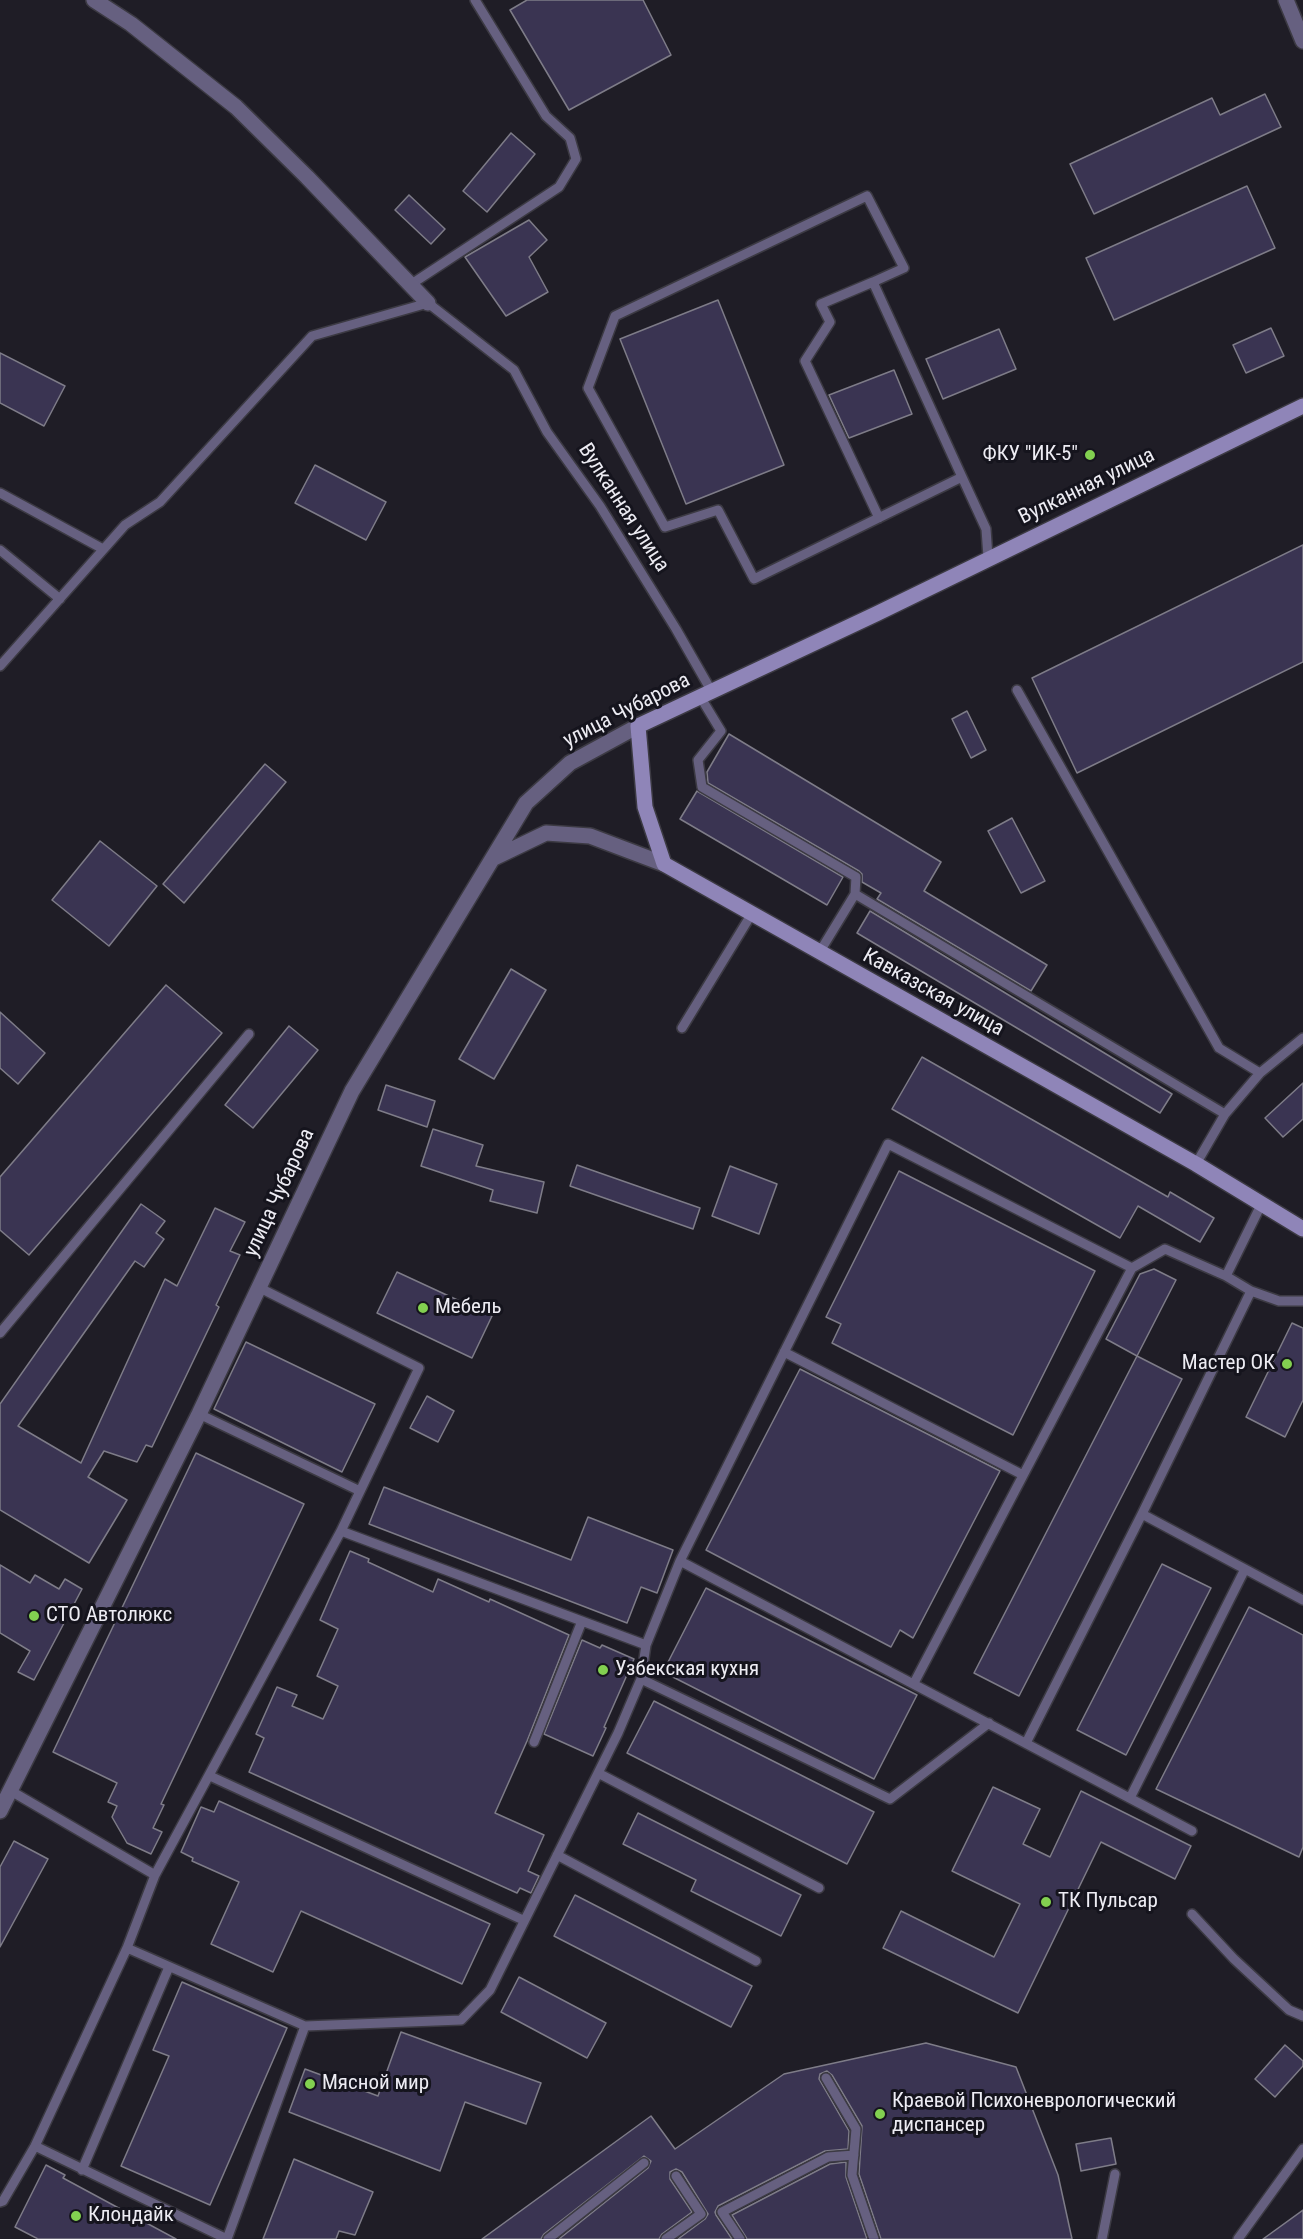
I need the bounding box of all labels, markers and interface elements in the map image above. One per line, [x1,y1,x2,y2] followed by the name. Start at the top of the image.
[572,439,674,577] street label: Вулканная улица
[983,442,1078,468] place label: ФКУ "ИК-5"
[1015,443,1159,531] street label: Вулканная улица
[1083,448,1097,462] marker: ФКУ "ИК-5"
[559,668,695,754] street label: улица Чубарова
[858,944,1008,1042] street label: Кавказская улица
[239,1125,321,1261] street label: улица Чубарова
[435,1295,501,1321] place label: Мебель
[416,1301,430,1315] marker: Мебель
[1182,1351,1275,1377] place label: Мастер ОК
[1280,1357,1294,1371] marker: Мастер ОК
[46,1603,172,1629] place label: СТО Автолюкс
[27,1609,41,1623] marker: СТО Автолюкс
[615,1657,759,1683] place label: Узбекская кухня
[596,1663,610,1677] marker: Узбекская кухня
[1058,1889,1158,1915] place label: ТК Пульсар
[1039,1895,1053,1909] marker: ТК Пульсар
[322,2071,429,2097] place label: Мясной мир
[303,2077,317,2091] marker: Мясной мир
[892,2089,1176,2139] place label: Краевой Психоневрологический диспансер
[873,2107,887,2121] marker: Краевой Психоневрологический диспансер
[88,2203,174,2229] place label: Клондайк
[69,2209,83,2223] marker: Клондайк

